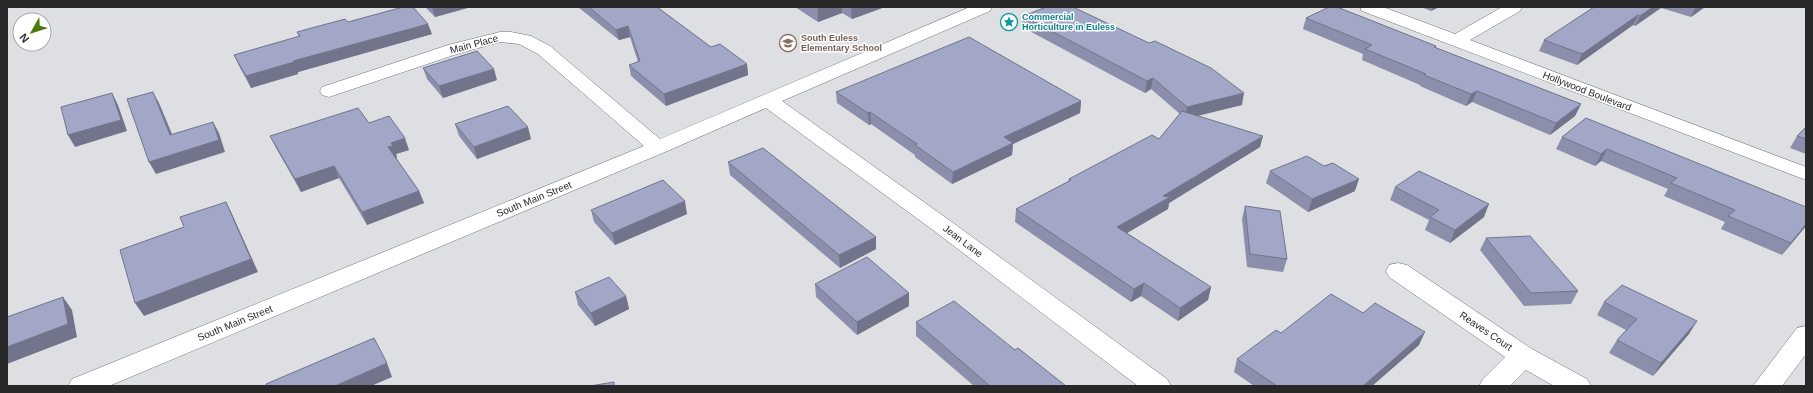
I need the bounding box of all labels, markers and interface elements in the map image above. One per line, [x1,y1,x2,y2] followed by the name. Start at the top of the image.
[12,12,52,52] north arrow
[999,12,1019,32] place icon: Commercial Horticulture in Euless
[1022,12,1115,32] place label: Commercial Horticulture in Euless
[17,31,31,45] text: N
[449,32,500,56] street label: Main Place
[778,33,798,53] school or university icon: South Euless Elementary School
[801,33,882,53] place label: South Euless Elementary School
[1541,69,1633,113] street label: Hollywood Boulevard
[495,179,573,219] street label: South Main Street
[941,223,985,260] street label: Jean Lane
[196,303,274,343] street label: South Main Street
[1458,309,1515,353] street label: Reaves Court

